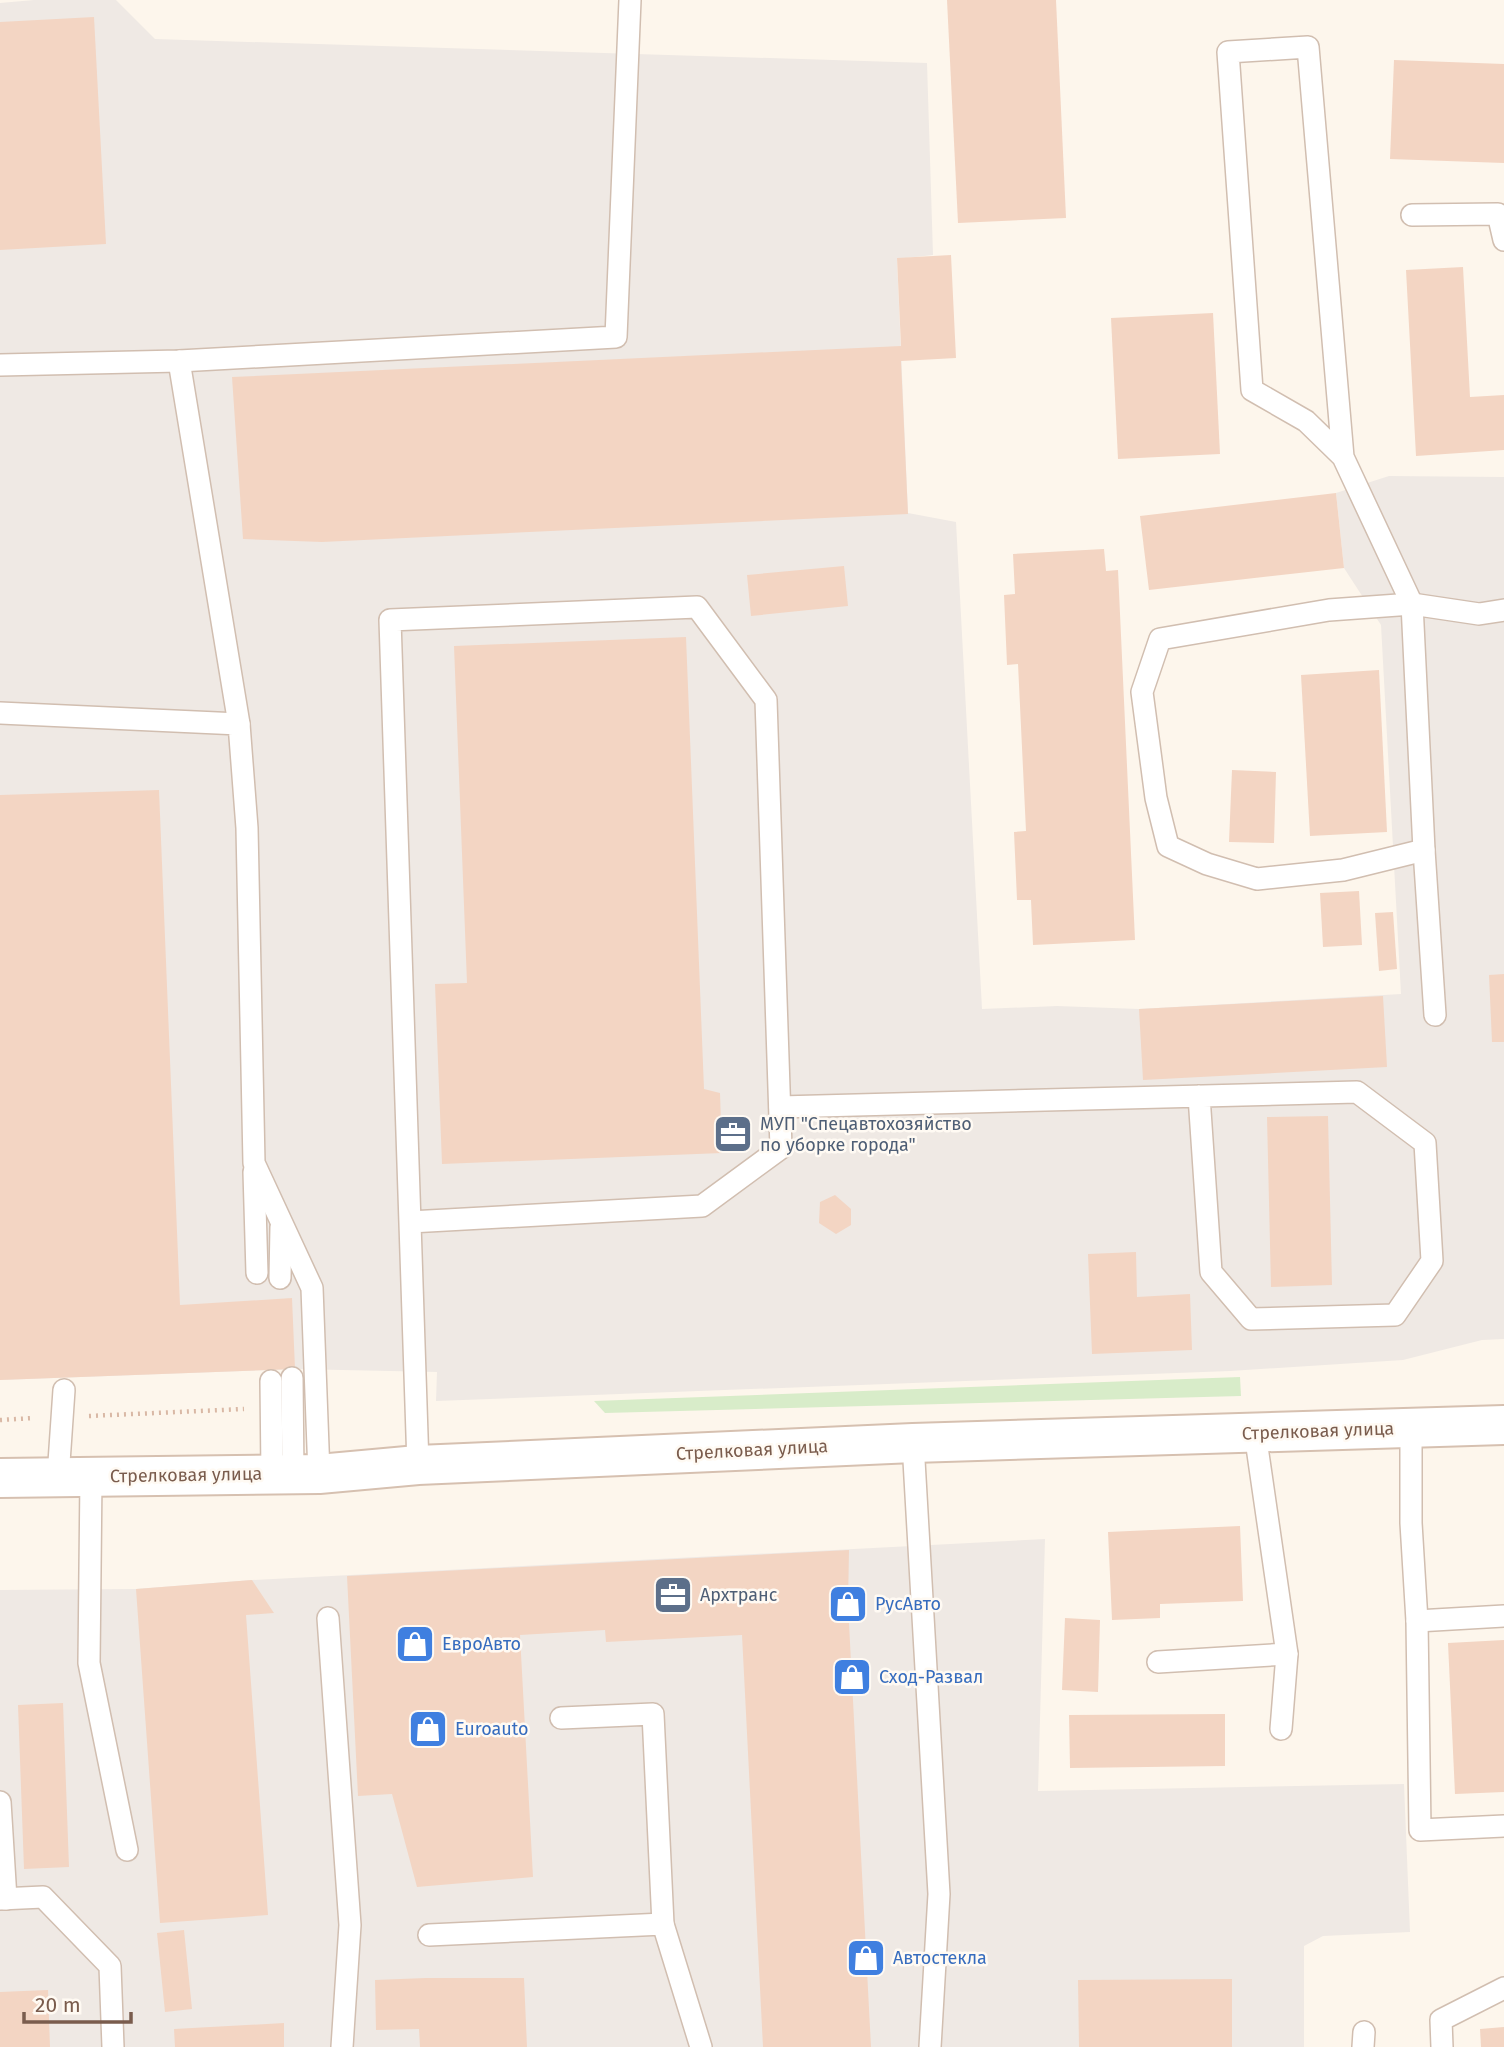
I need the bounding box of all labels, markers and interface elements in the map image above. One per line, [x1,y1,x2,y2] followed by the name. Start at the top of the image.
[712,1113,754,1155] office icon: МУП "Спецавтохозяйство по уборке города"
[760,1113,972,1156] place label: МУП "Спецавтохозяйство по уборке города"
[1242,1417,1394,1445] street label: Стрелковая улица
[675,1435,829,1465] street label: Стрелковая улица
[110,1463,262,1487] street label: Стрелковая улица
[652,1574,694,1616] office icon: Архтранс
[827,1583,869,1625] shop icon: РусАвто
[700,1584,778,1606] place label: Архтранс
[875,1593,941,1615] place label: РусАвто
[394,1623,436,1665] shop icon: ЕвроАвто
[442,1633,521,1655] place label: ЕвроАвто
[831,1656,873,1698] shop icon: Сход-Развал
[879,1666,983,1688] place label: Сход-Развал
[407,1708,449,1750] shop icon: Euroauto
[455,1718,529,1740] place label: Euroauto
[845,1937,887,1979] shop icon: Автостекла
[893,1947,987,1969] place label: Автостекла
[24,1980,131,2024] scale bar
[35,1992,81,2018] text: 20 m

